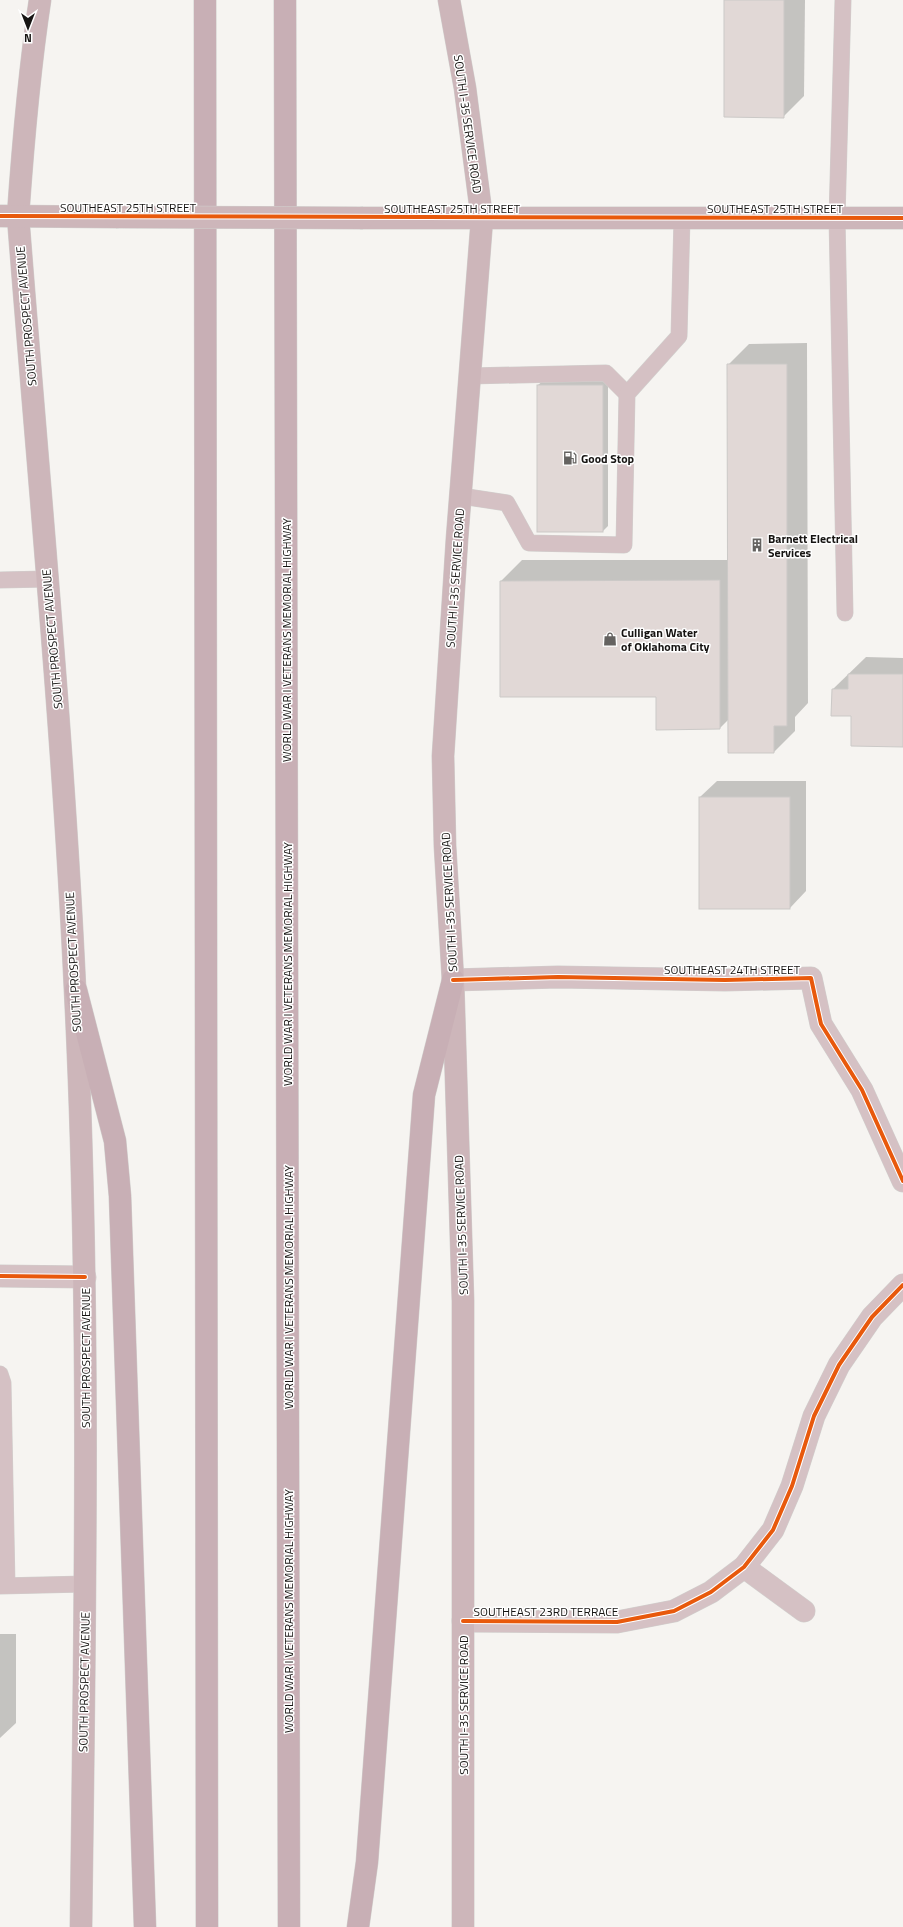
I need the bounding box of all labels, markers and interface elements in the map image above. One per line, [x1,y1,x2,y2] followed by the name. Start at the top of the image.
[8,8,48,48] north arrow
[24,30,32,46] text: N
[449,53,487,195] street label: SOUTH I-35 SERVICE ROAD
[60,198,197,217] street label: SOUTHEAST 25TH STREET
[384,199,521,218] street label: SOUTHEAST 25TH STREET
[707,199,844,218] street label: SOUTHEAST 25TH STREET
[10,245,42,387] street label: SOUTH PROSPECT AVENUE
[581,449,635,468] place label: Good Stop
[562,450,578,466] fuel station icon: Good Stop
[441,507,469,648] street label: SOUTH I-35 SERVICE ROAD
[277,517,296,762] street label: WORLD WAR I VETERANS MEMORIAL HIGHWAY
[768,529,858,562] place label: Barnett Electrical Services
[749,537,765,553] building icon: Barnett Electrical Services
[36,568,68,710] street label: SOUTH PROSPECT AVENUE
[621,623,710,656] place label: Culligan Water of Oklahoma City
[602,631,618,647] shop icon: Culligan Water of Oklahoma City
[436,831,462,972] street label: SOUTH I-35 SERVICE ROAD
[278,841,297,1086] street label: WORLD WAR I VETERANS MEMORIAL HIGHWAY
[60,891,86,1032] street label: SOUTH PROSPECT AVENUE
[664,960,801,979] street label: SOUTHEAST 24TH STREET
[449,1155,473,1295] street label: SOUTH I-35 SERVICE ROAD
[279,1164,298,1409] street label: WORLD WAR I VETERANS MEMORIAL HIGHWAY
[76,1288,95,1428] street label: SOUTH PROSPECT AVENUE
[279,1488,298,1733] street label: WORLD WAR I VETERANS MEMORIAL HIGHWAY
[474,1602,619,1621] street label: SOUTHEAST 23RD TERRACE
[73,1611,95,1752] street label: SOUTH PROSPECT AVENUE
[454,1635,473,1775] street label: SOUTH I-35 SERVICE ROAD

